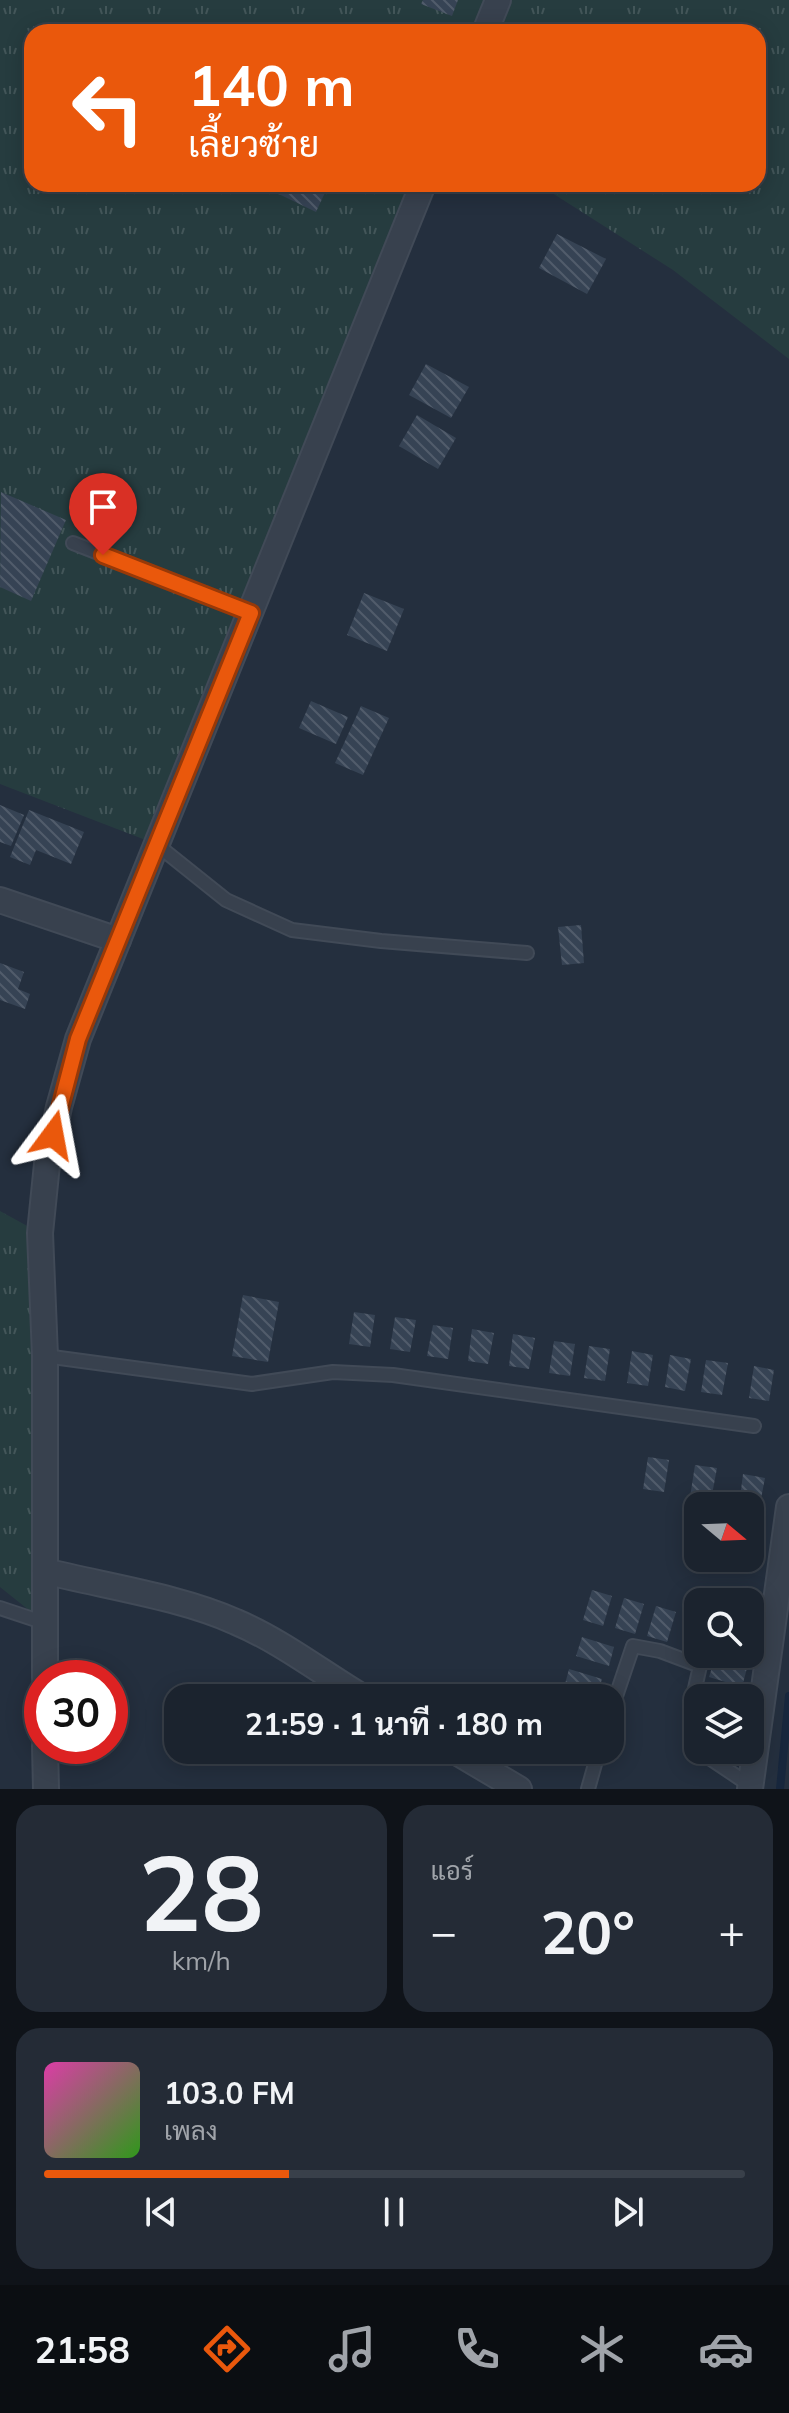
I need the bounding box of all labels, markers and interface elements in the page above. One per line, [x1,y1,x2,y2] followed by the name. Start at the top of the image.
[188,50,355,120] text: 140 m
[56,56,160,160] icon: left
[188,121,319,166] text: เลี้ยวซ้าย
[69,473,137,555] pin
[81,485,125,529] icon: arrive
[11,1093,95,1177] position arrow
[684,1492,764,1572] north arrow
[684,1492,764,1764] map controls
[684,1588,764,1668] button: search
[24,1660,128,1764] speed limit sign: 30
[684,1684,764,1764] button: layers
[245,1705,543,1743] text: 21:59 · 1 นาที · 180 m
[139,1826,264,1957] text: 28
[431,1854,473,1887] text: แอร์
[540,1894,635,1969] text: 20°
[431,1904,457,1959] text: −
[719,1904,745,1959] text: +
[172,1944,231,1977] text: km/h
[164,2074,295,2112] text: 103.0 FM
[164,2114,218,2147] text: เพลง
[139,2190,183,2234] icon: previous
[372,2190,416,2234] icon: pause
[606,2190,650,2234] icon: next
[199,2321,255,2377] icon: directions
[324,2321,380,2377] icon: music
[449,2321,505,2377] icon: phone
[574,2321,630,2377] icon: climate
[698,2321,754,2377] icon: car
[34,2327,130,2372] text: 21:58

